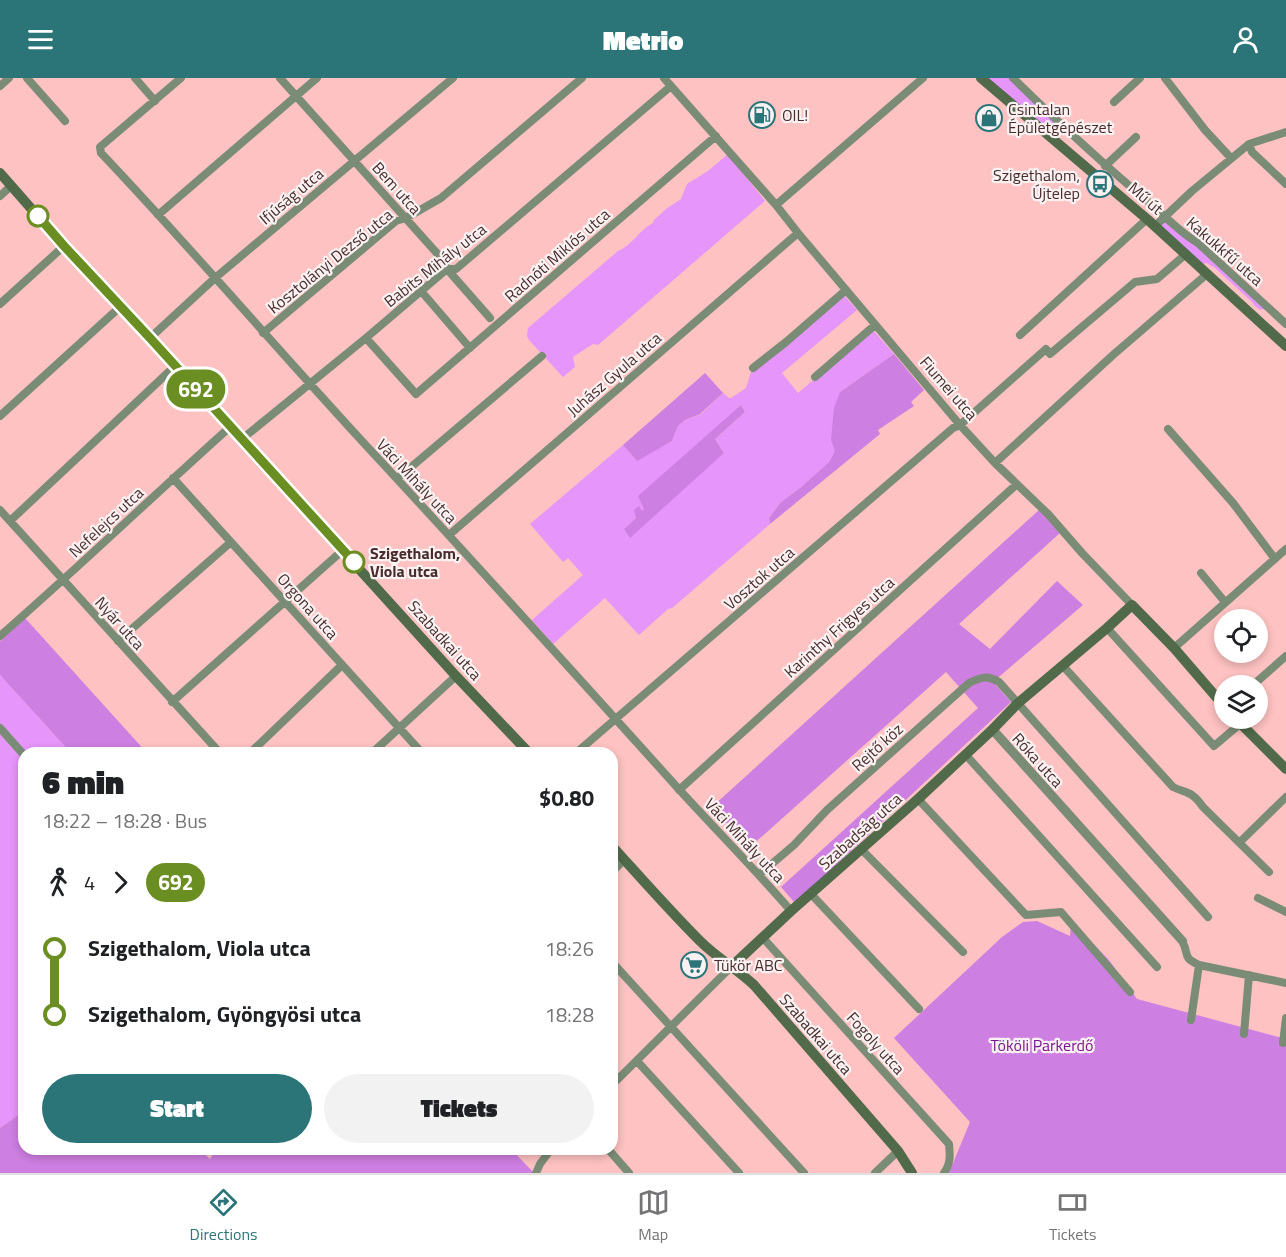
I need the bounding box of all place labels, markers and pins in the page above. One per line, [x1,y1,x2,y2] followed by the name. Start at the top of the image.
[1008,97,1113,139] place label: Csintalan Épületgépészet
[747,100,777,130] fuel station icon: OIL!
[782,103,808,127] place label: OIL!
[974,103,1004,133] shop icon: Csintalan Épületgépészet
[993,163,1080,205] place label: Szigethalom, Újtelep
[1085,169,1115,199] bus stop icon: Szigethalom, Újtelep
[27,205,49,227] unlabelled marker
[370,541,460,583] place label: Szigethalom, Viola utca
[343,551,365,573] marker: Szigethalom, Viola utca
[679,950,709,980] supermarket icon: Tükör ABC
[714,953,783,977] place label: Tükör ABC

